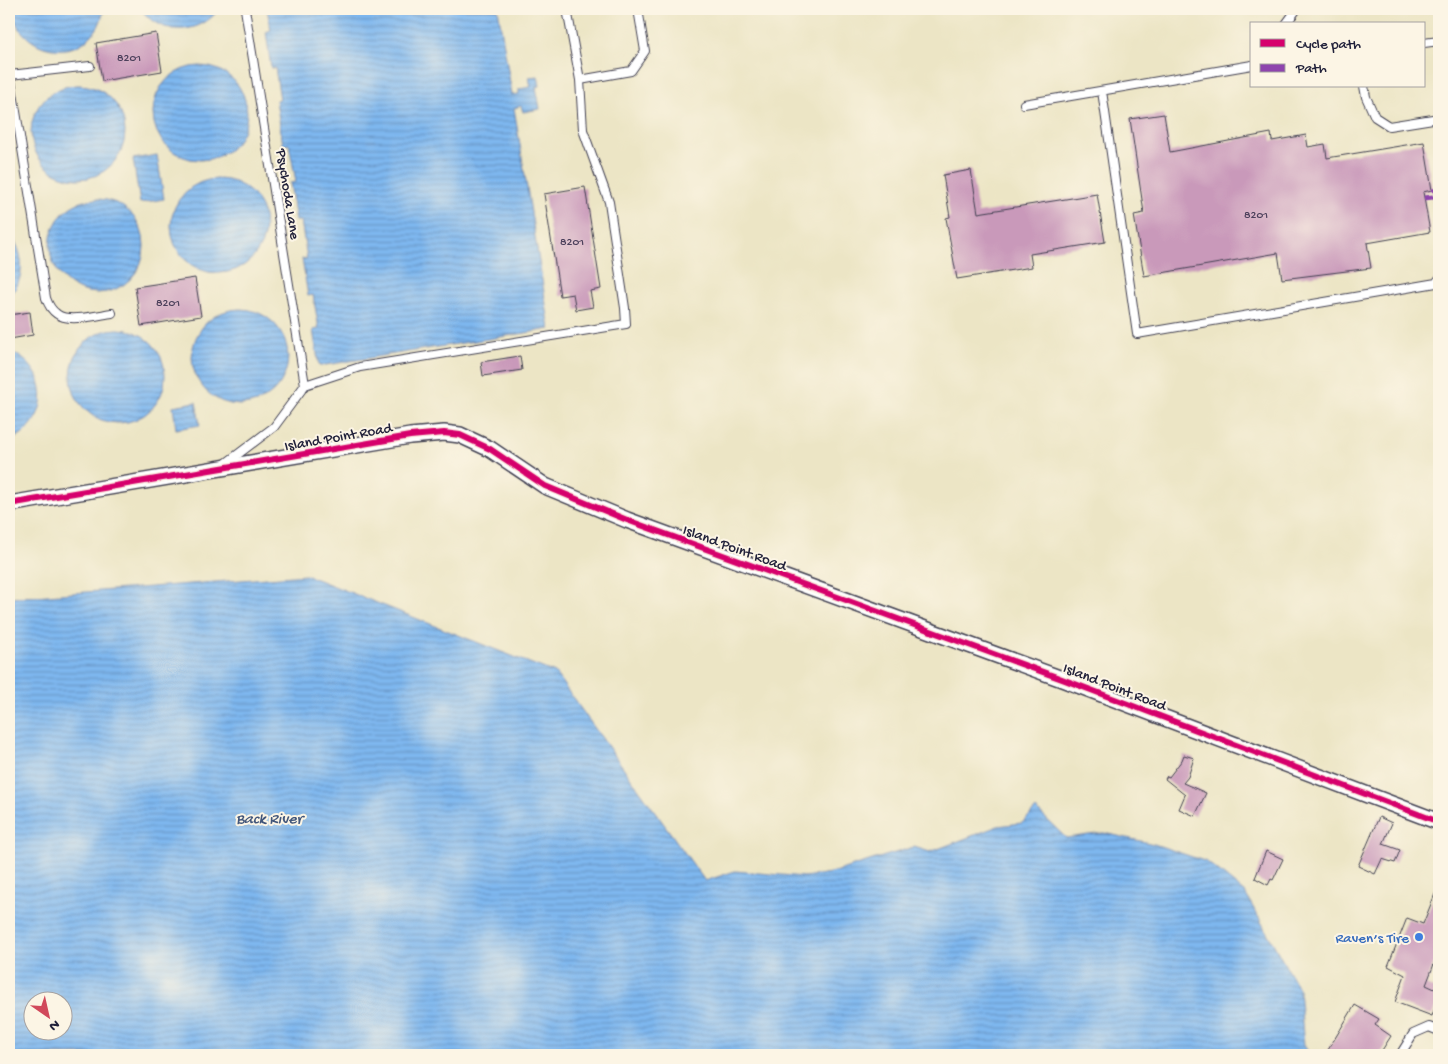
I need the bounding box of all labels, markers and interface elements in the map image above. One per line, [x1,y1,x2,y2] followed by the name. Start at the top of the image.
[1250,22,1426,88] legend
[1296,36,1361,54] text: Cycle path
[117,52,141,66] house number: 8201
[1295,60,1327,78] text: Path
[271,147,303,241] street label: Psychoda Lane
[1244,209,1268,223] house number: 8201
[560,236,584,250] house number: 8201
[156,297,180,311] house number: 8201
[283,419,395,456] street label: Island Point Road
[680,522,790,576] street label: Island Point Road
[1060,660,1170,716] street label: Island Point Road
[236,811,305,830] water label: Back River
[1335,930,1409,948] place label: Raven’s Tire
[1413,931,1425,943] marker: Raven’s Tire
[22,992,72,1042] north arrow
[45,1015,62,1034] text: N

